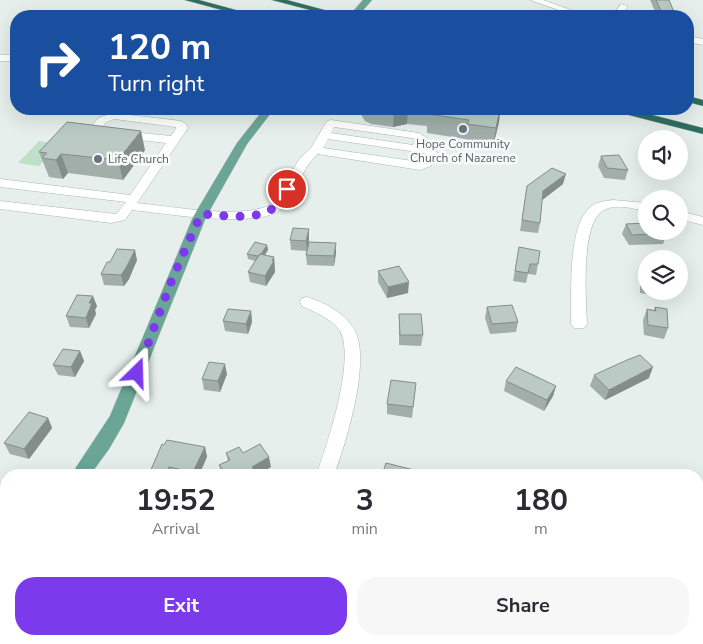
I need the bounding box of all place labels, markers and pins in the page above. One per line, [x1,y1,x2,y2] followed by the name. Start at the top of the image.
[457,123,469,135] marker: Hope Community Church of Nazarene
[410,136,516,166] place label: Hope Community Church of Nazarene
[108,151,169,167] place label: Life Church
[92,153,104,165] marker: Life Church
[266,168,308,210] pin

